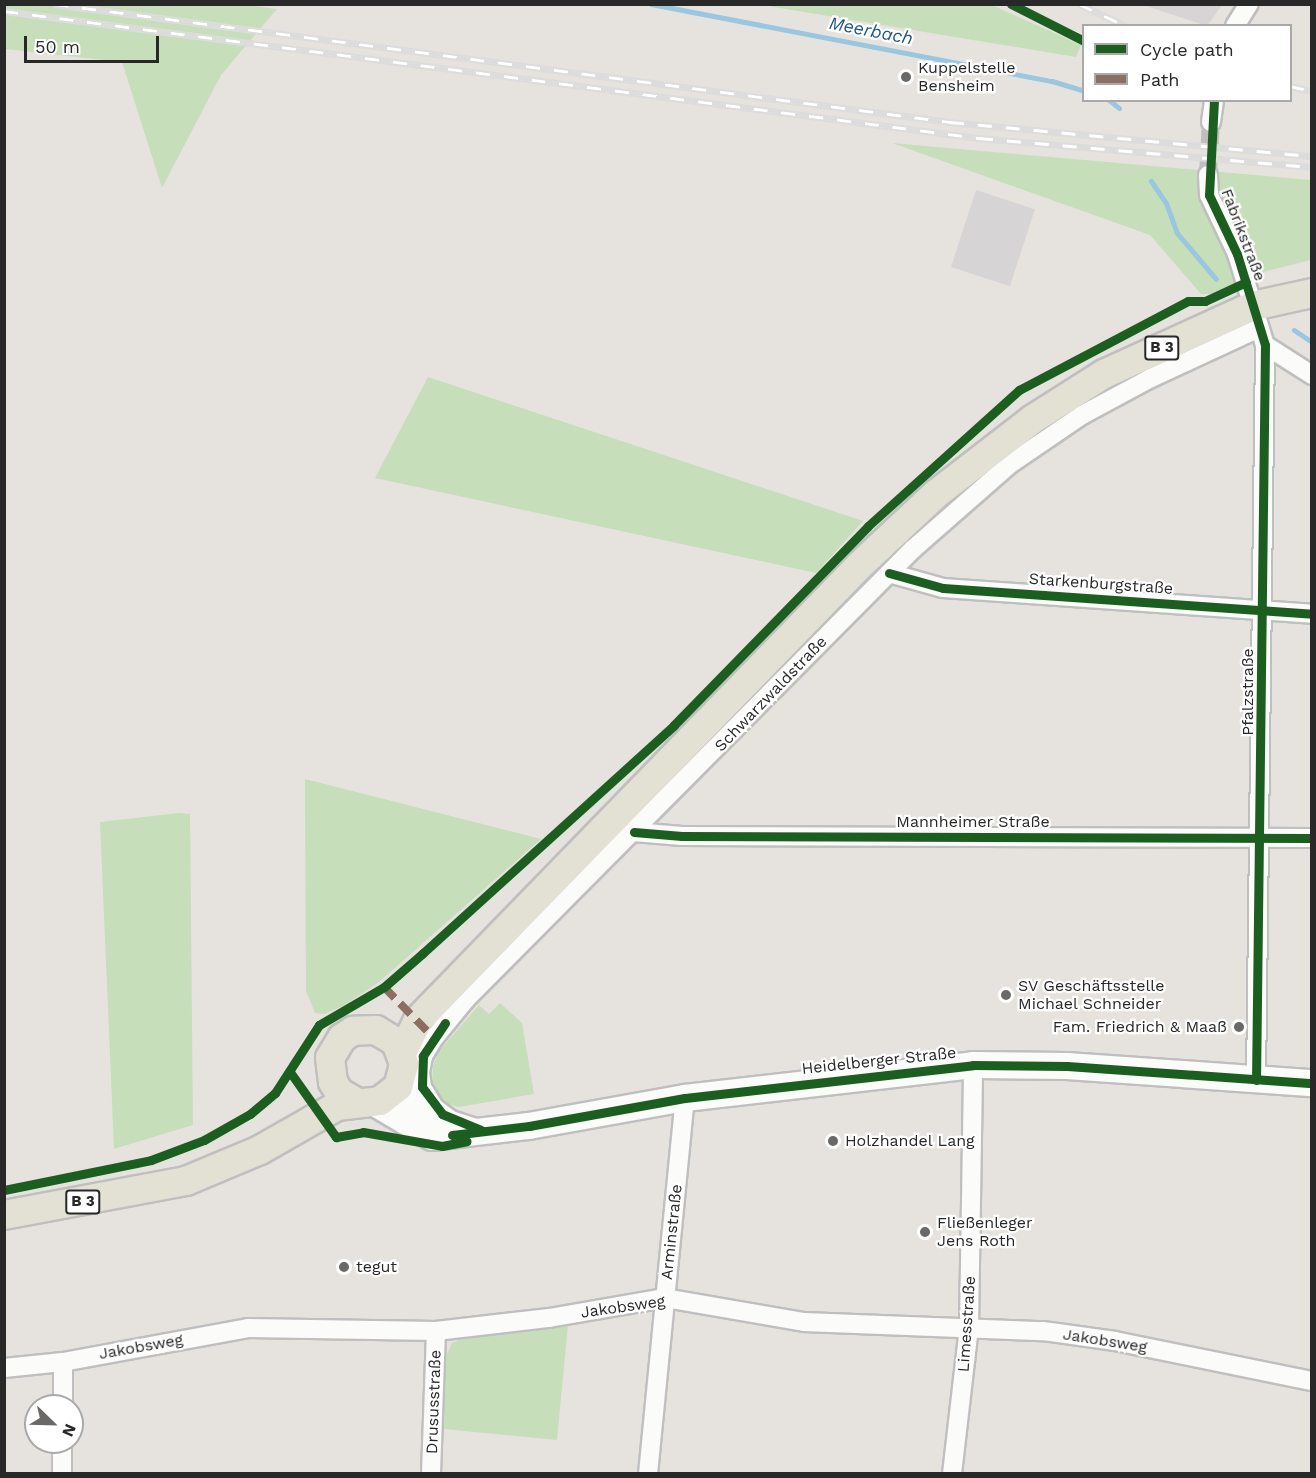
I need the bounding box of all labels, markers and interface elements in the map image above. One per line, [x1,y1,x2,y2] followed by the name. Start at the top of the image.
[827,12,915,50] water label: Meerbach
[27,24,162,62] scale bar
[1082,24,1292,102] legend
[35,36,80,57] text: 50 m
[1140,39,1234,60] text: Cycle path
[918,58,1016,96] place label: Kuppelstelle Bensheim
[1140,69,1180,90] text: Path
[899,70,913,84] marker: Kuppelstelle Bensheim
[1217,186,1269,284] street label: Fabrikstraße
[1144,336,1180,360] road number: B 3
[1028,569,1174,599] street label: Starkenburgstraße
[711,632,831,756] street label: Schwarzwaldstraße
[1238,648,1258,736] street label: Pfalzstraße
[896,812,1050,832] street label: Mannheimer Straße
[1018,976,1165,1014] place label: SV Geschäftsstelle Michael Schneider
[999,988,1013,1002] marker: SV Geschäftsstelle Michael Schneider
[1053,1017,1227,1037] place label: Fam. Friedrich & Maaß
[1232,1020,1246,1034] marker: Fam. Friedrich & Maaß
[801,1043,957,1079] street label: Heidelberger Straße
[845,1131,975,1151] place label: Holzhandel Lang
[826,1134,840,1148] marker: Holzhandel Lang
[657,1183,687,1281] street label: Arminstraße
[65,1190,101,1214] road number: B 3
[937,1213,1033,1251] place label: Fließenleger Jens Roth
[918,1225,932,1239] marker: Fließenleger Jens Roth
[356,1257,397,1277] place label: tegut
[337,1260,351,1274] marker: tegut
[954,1275,980,1373] street label: Limesstraße
[580,1292,666,1322] street label: Jakobsweg
[1061,1325,1149,1357] street label: Jakobsweg
[97,1330,185,1364] street label: Jakobsweg
[423,1350,445,1454] street label: Drususstraße
[24,1394,84,1454] north arrow
[58,1421,80,1440] text: N

